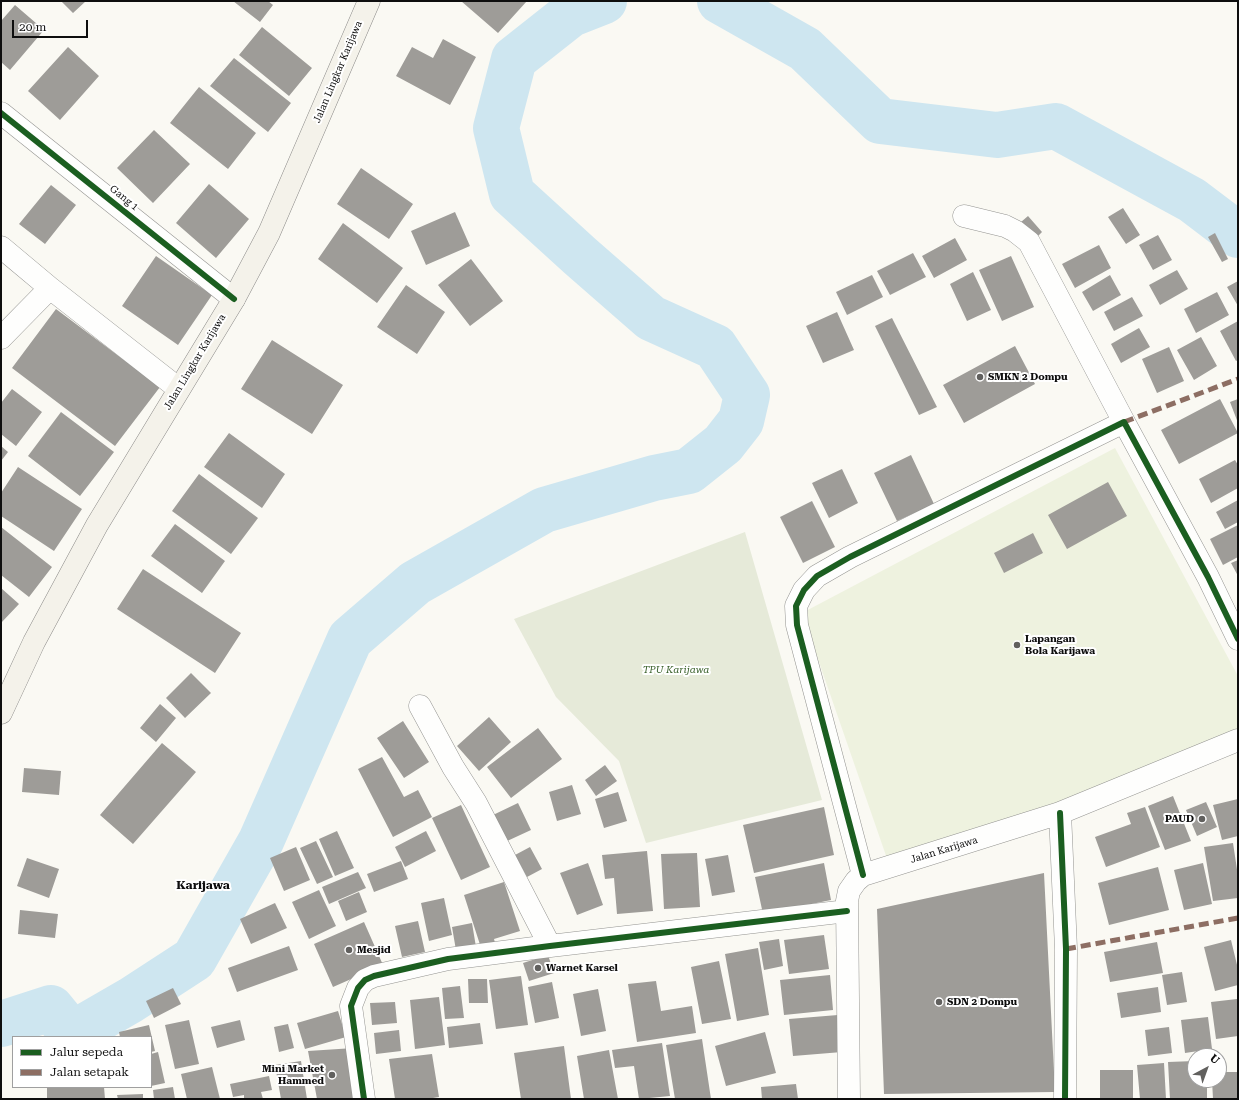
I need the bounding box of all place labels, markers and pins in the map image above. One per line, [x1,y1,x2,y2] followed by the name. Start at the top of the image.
[988,371,1068,383] place label: SMKN 2 Dompu
[975,372,985,382] marker: SMKN 2 Dompu
[1025,633,1095,656] place label: Lapangan Bola Karijawa
[1012,640,1022,650] marker: Lapangan Bola Karijawa
[1165,813,1194,825] place label: PAUD
[1197,814,1207,824] marker: PAUD
[357,944,391,956] place label: Mesjid
[344,945,354,955] marker: Mesjid
[546,962,618,974] place label: Warnet Karsel
[533,963,543,973] marker: Warnet Karsel
[947,996,1017,1008] place label: SDN 2 Dompu
[934,997,944,1007] marker: SDN 2 Dompu
[262,1063,324,1086] place label: Mini Market Hammed
[327,1070,337,1080] marker: Mini Market Hammed

